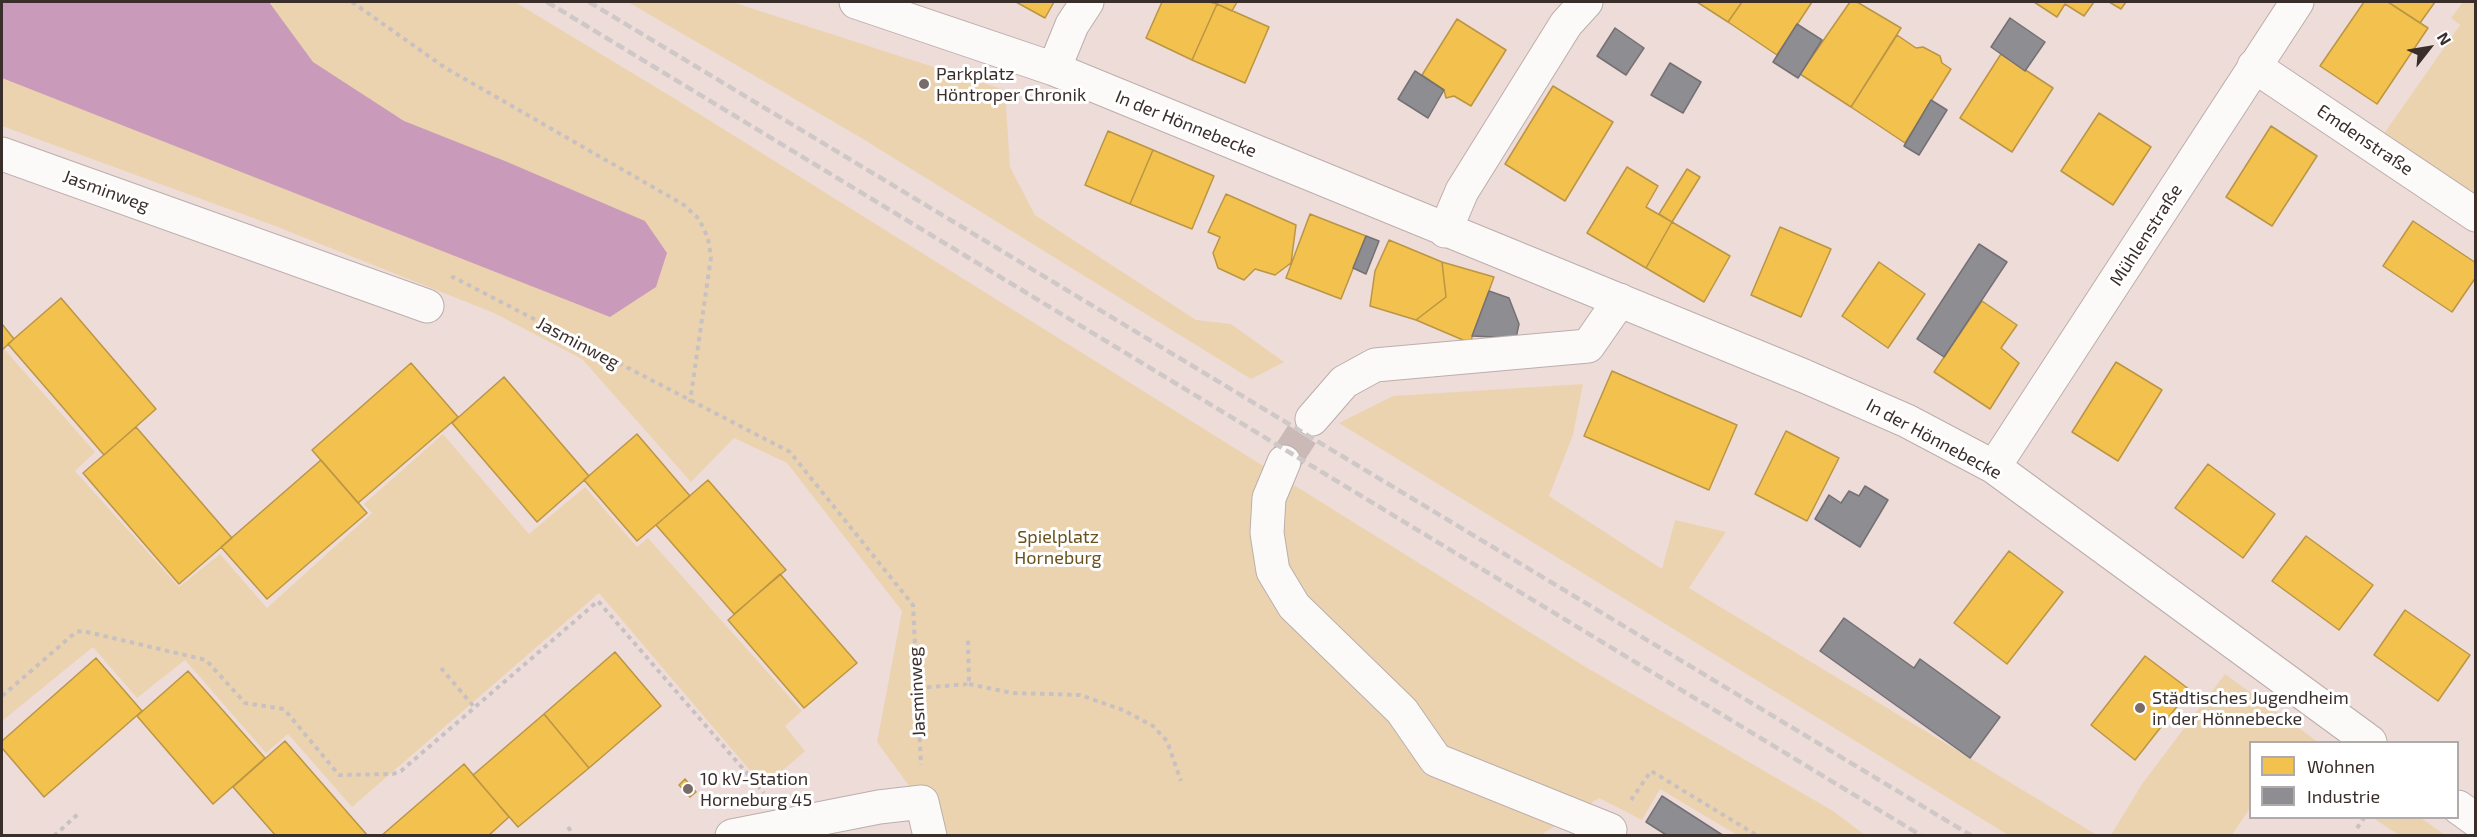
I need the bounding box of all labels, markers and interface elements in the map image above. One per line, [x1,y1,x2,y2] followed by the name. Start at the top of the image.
[2399,18,2459,78] north arrow
[2434,29,2456,48] text: N
[936,63,1086,106] place label: Parkplatz Höntroper Chronik
[917,77,931,91] marker: Parkplatz Höntroper Chronik
[1112,86,1260,162] street label: In der Hönnebecke
[2313,100,2417,180] street label: Emdenstraße
[60,165,152,217] street label: Jasminweg
[2105,180,2187,290] street label: Mühlenstraße
[533,312,623,374] street label: Jasminweg
[1862,394,2006,484] street label: In der Hönnebecke
[1014,526,1102,568] park label: Spielplatz Horneburg
[904,646,930,738] street label: Jasminweg
[2152,687,2349,730] place label: Städtisches Jugendheim in der Hönnebecke
[2133,701,2147,715] marker: Städtisches Jugendheim in der Hönnebecke
[2249,741,2459,819] legend
[2307,755,2375,777] text: Wohnen
[700,768,812,810] place label: 10 kV-Station Horneburg 45
[681,782,695,796] marker: 10 kV-Station Horneburg 45
[2307,785,2380,807] text: Industrie

